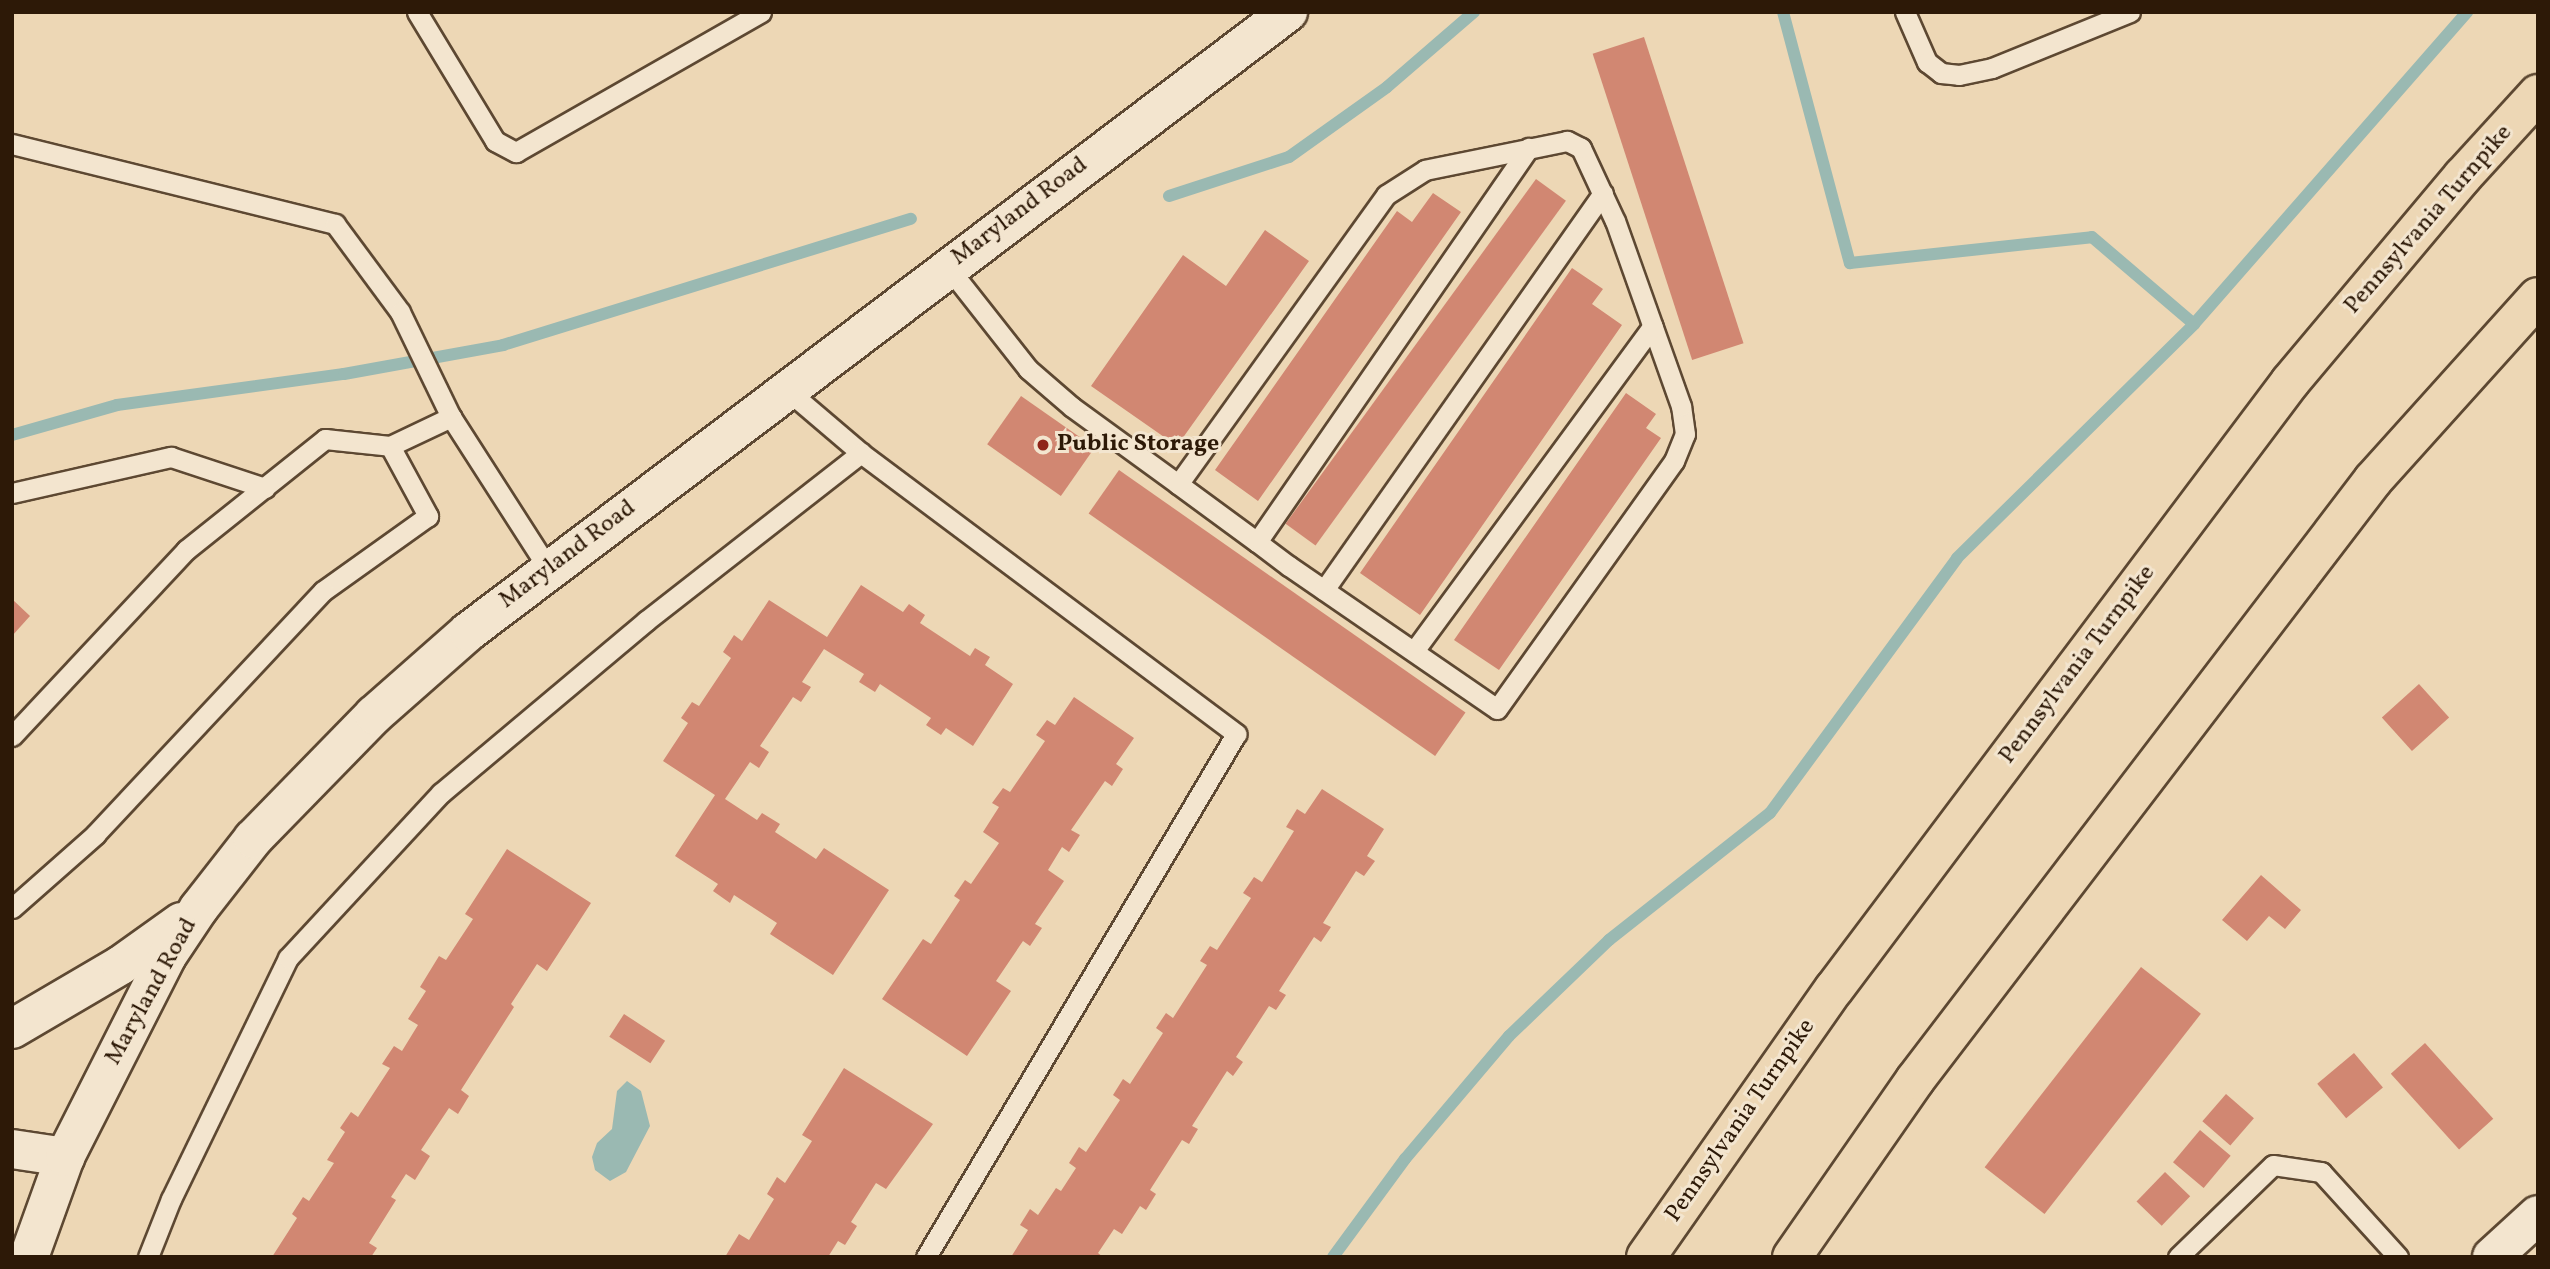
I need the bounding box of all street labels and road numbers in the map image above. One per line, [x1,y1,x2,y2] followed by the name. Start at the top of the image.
[2339,119,2519,321] street label: Pennsylvania Turnpike
[946,151,1094,273] street label: Maryland Road
[494,494,642,616] street label: Maryland Road
[1994,560,2162,770] street label: Pennsylvania Turnpike
[100,914,204,1070] street label: Maryland Road
[1660,1014,1822,1228] street label: Pennsylvania Turnpike

